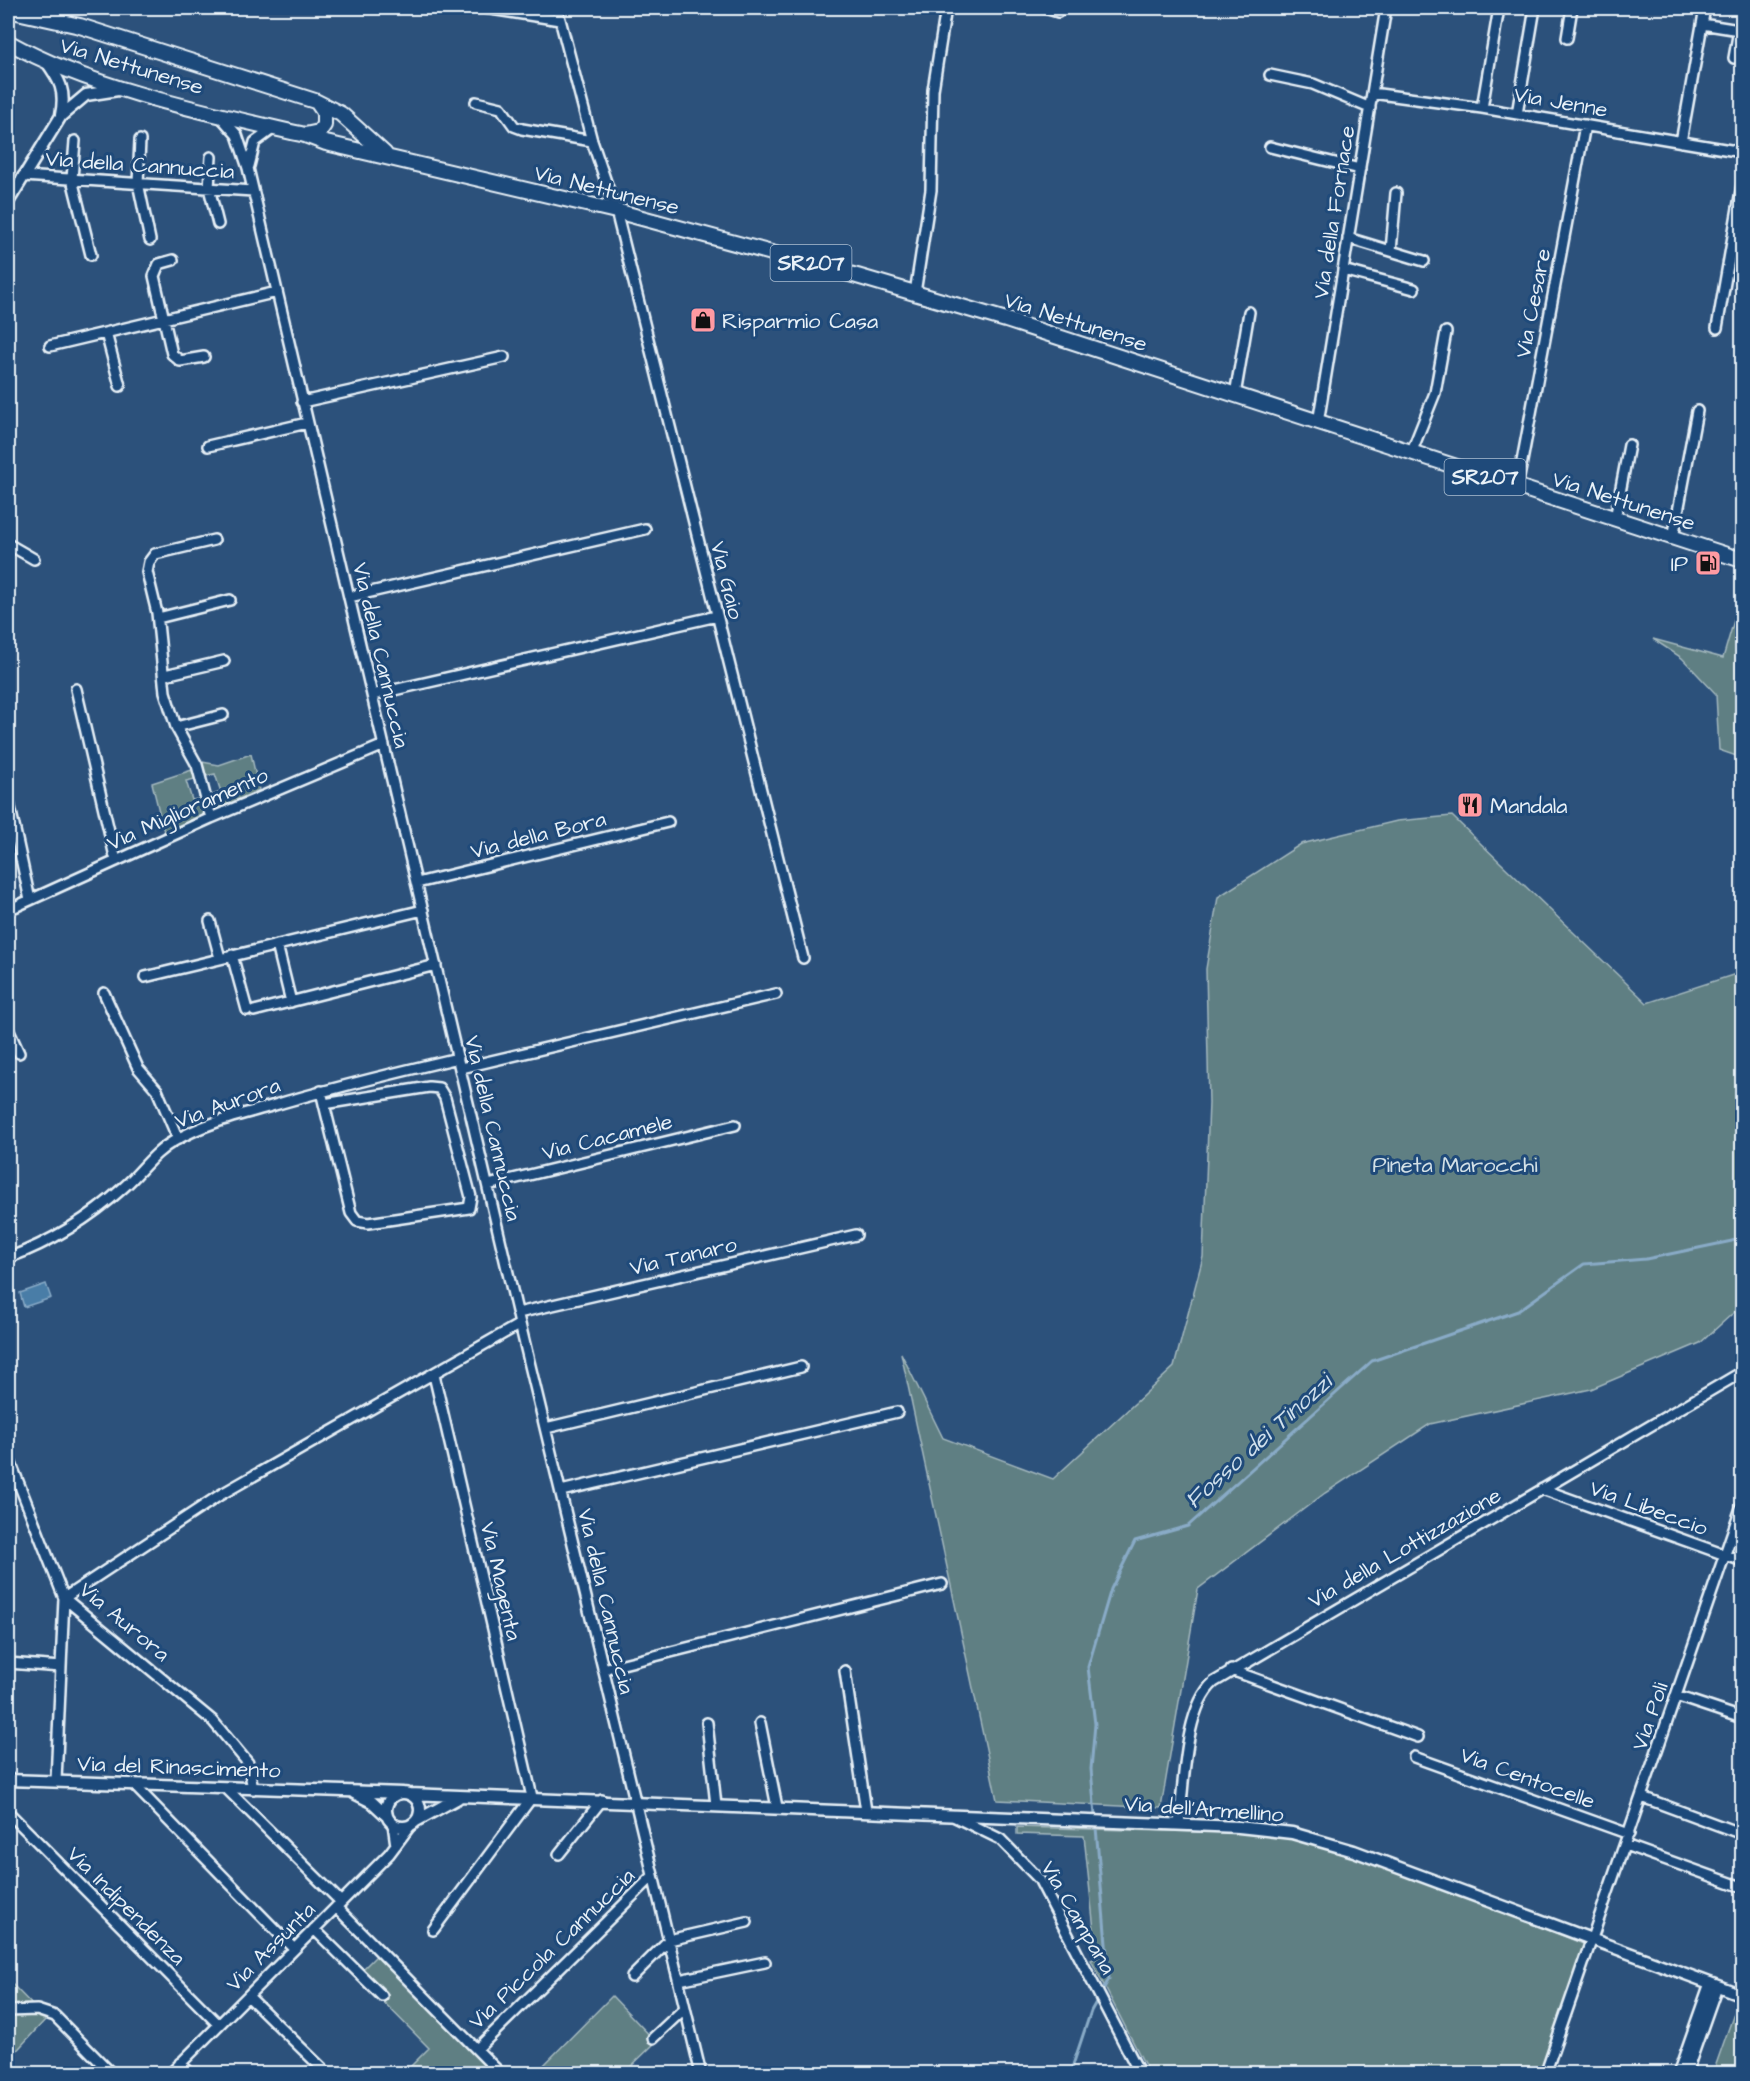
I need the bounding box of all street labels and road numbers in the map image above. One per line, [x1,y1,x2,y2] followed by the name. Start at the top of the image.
[56,30,207,103] street label: Via Nettunense
[1511,79,1610,126] street label: Via Jenne
[1305,123,1363,301] street label: Via della Fornace
[44,143,236,188] street label: Via della Cannuccia
[531,157,683,223] street label: Via Nettunense
[770,245,852,281] road number: SR207
[1508,246,1559,361] street label: Via Cesare
[1000,285,1151,360] street label: Via Nettunense
[1444,459,1526,495] road number: SR207
[1548,464,1699,539] street label: Via Nettunense
[702,538,751,623] street label: Via Gaio
[344,560,417,751] street label: Via della Cannuccia
[102,760,274,860] street label: Via Miglioramento
[467,804,609,867] street label: Via della Bora
[456,1033,529,1224] street label: Via della Cannuccia
[170,1070,285,1137] street label: Via Aurora
[539,1106,676,1169] street label: Via Cacamele
[627,1229,740,1284] street label: Via Tanaro
[1585,1473,1712,1544] street label: Via Libeccio
[1302,1480,1507,1616] street label: Via della Lottizzazione
[569,1506,642,1697] street label: Via della Cannuccia
[471,1519,529,1644] street label: Via Magenta
[72,1575,176,1669] street label: Via Aurora
[1624,1678,1677,1755] street label: Via Poli
[1456,1740,1599,1817] street label: Via Centocelle
[77,1748,282,1787] street label: Via del Rinascimento
[1123,1788,1285,1831] street label: Via dell'Armellino
[59,1839,193,1973] street label: Via Indipendenza
[1033,1855,1123,1980] street label: Via Campana
[462,1861,642,2037] street label: Via Piccola Cannuccia
[219,1895,323,1999] street label: Via Assunta

